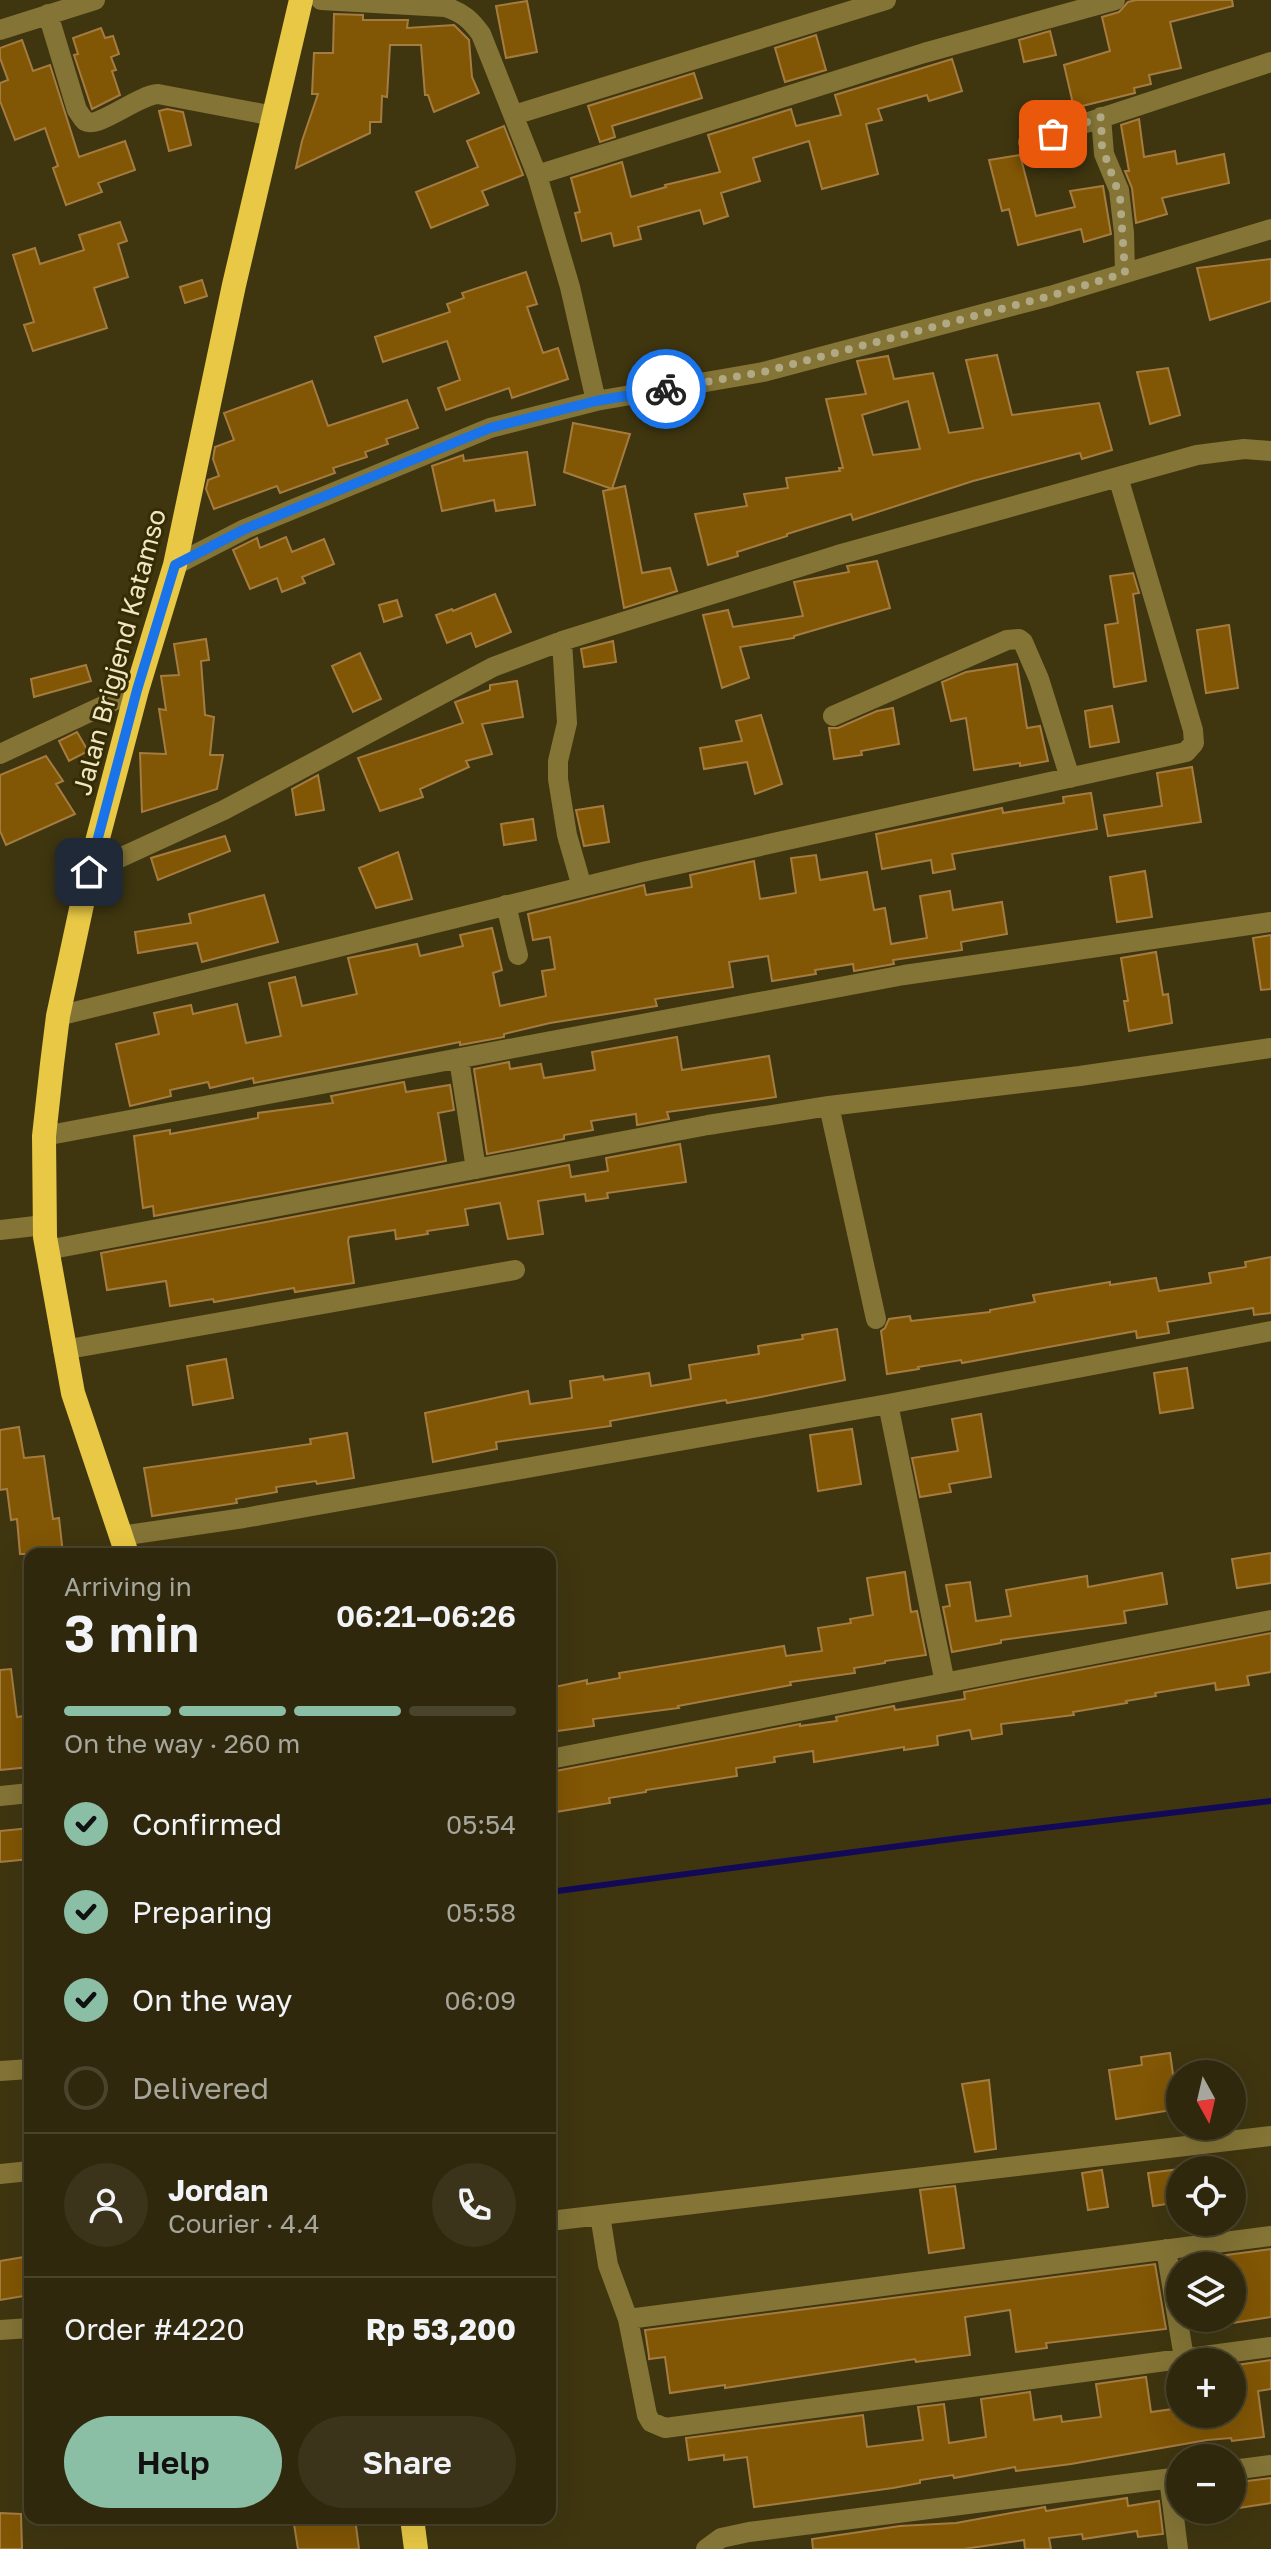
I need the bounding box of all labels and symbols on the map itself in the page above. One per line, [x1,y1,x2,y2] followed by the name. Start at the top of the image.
[1019,100,1087,168] pin
[626,349,706,429] courier
[66,505,172,799] street label: Jalan Brigjend Katamso
[55,838,123,906] pin
[1166,2060,1246,2140] north arrow

